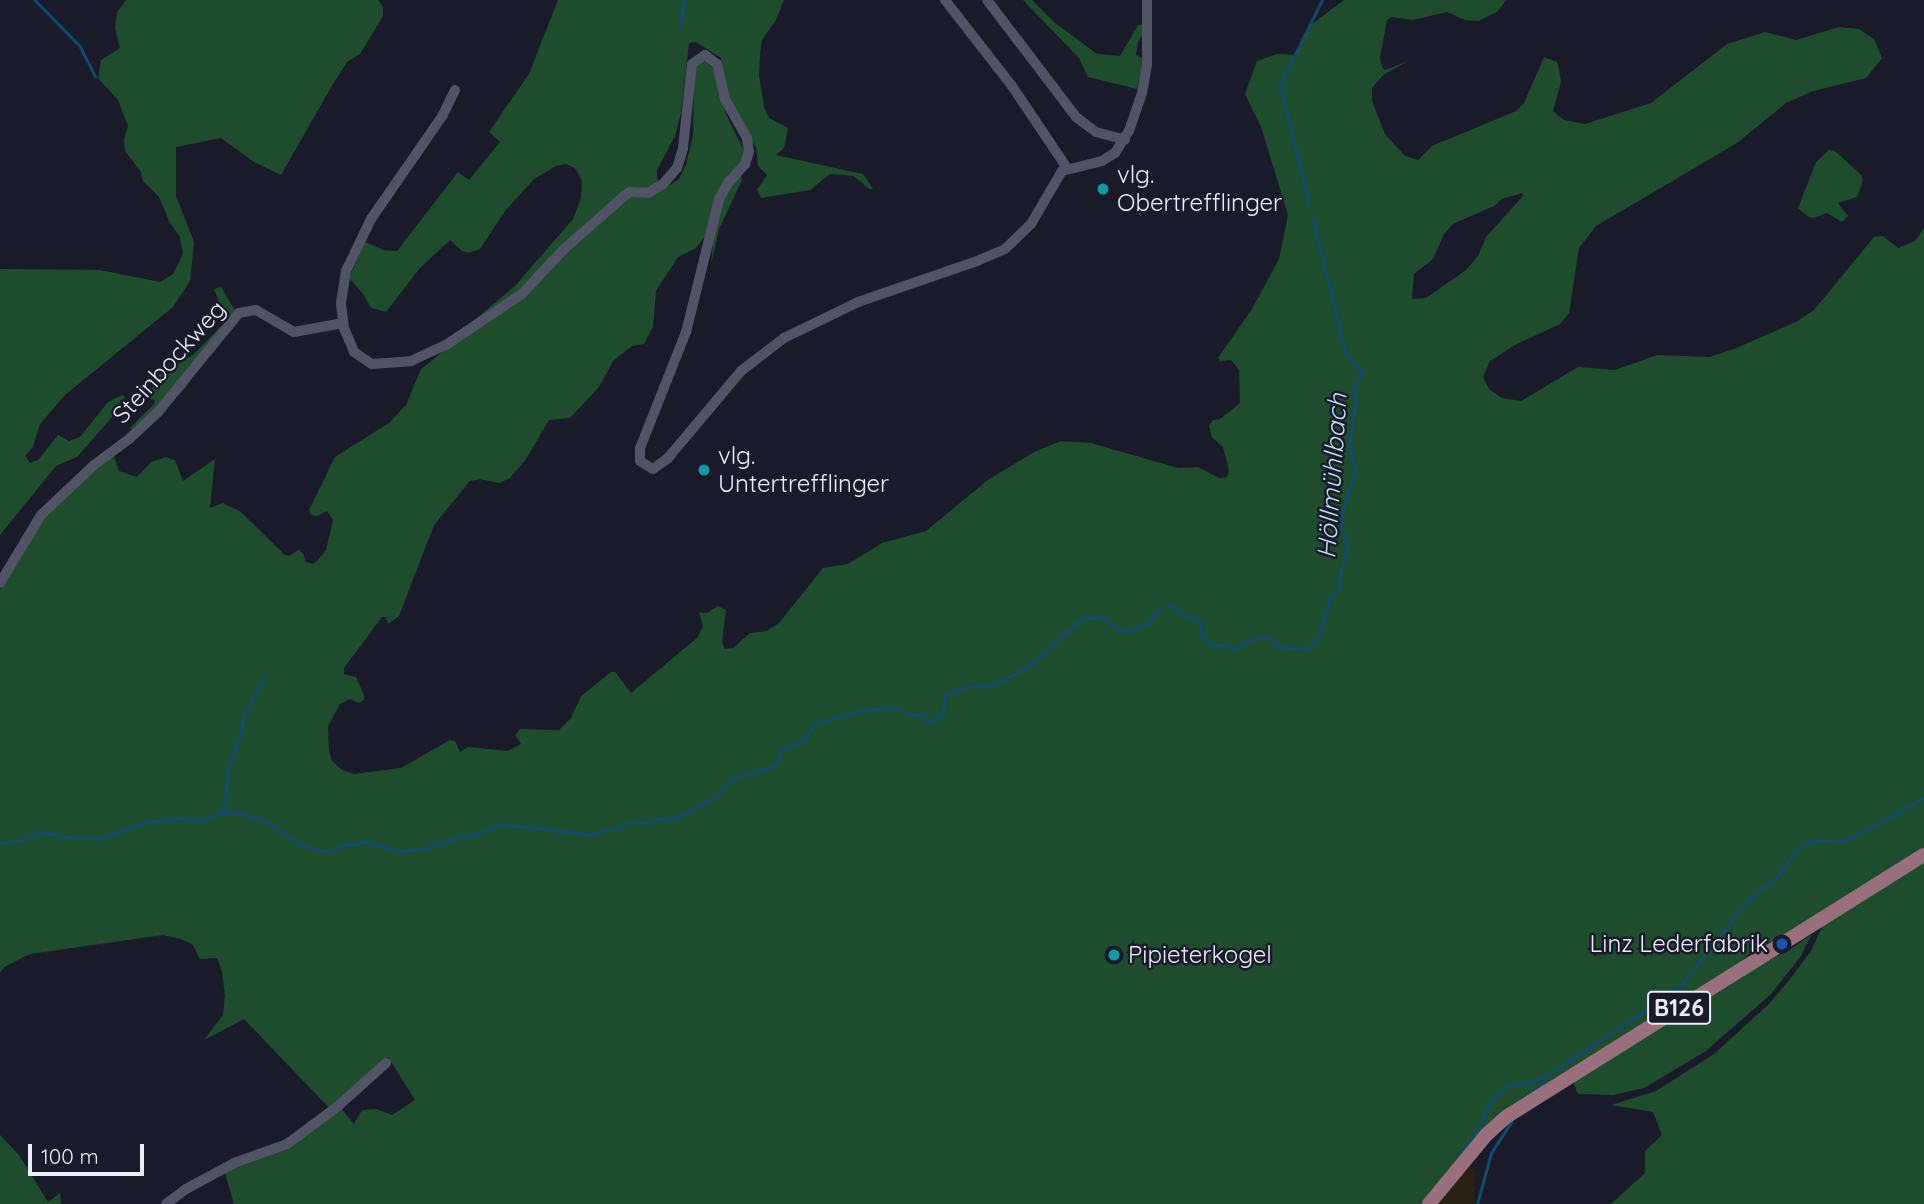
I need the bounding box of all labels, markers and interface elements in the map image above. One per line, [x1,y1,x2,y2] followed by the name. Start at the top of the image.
[1117,161,1282,217] place label: vlg. Obertrefflinger
[1095,181,1111,197] marker: vlg. Obertrefflinger
[106,295,232,429] street label: Steinbockweg
[1311,392,1353,560] water label: Höllmühlbach
[718,442,889,498] place label: vlg. Untertrefflinger
[696,462,712,478] marker: vlg. Untertrefflinger
[1590,930,1768,958] place label: Linz Lederfabrik
[1774,936,1790,952] marker: Linz Lederfabrik
[1128,941,1272,969] place label: Pipieterkogel
[1106,947,1122,963] marker: Pipieterkogel
[1646,988,1712,1028] road number: B126
[32,1130,147,1174] scale bar
[41,1143,99,1169] text: 100 m

